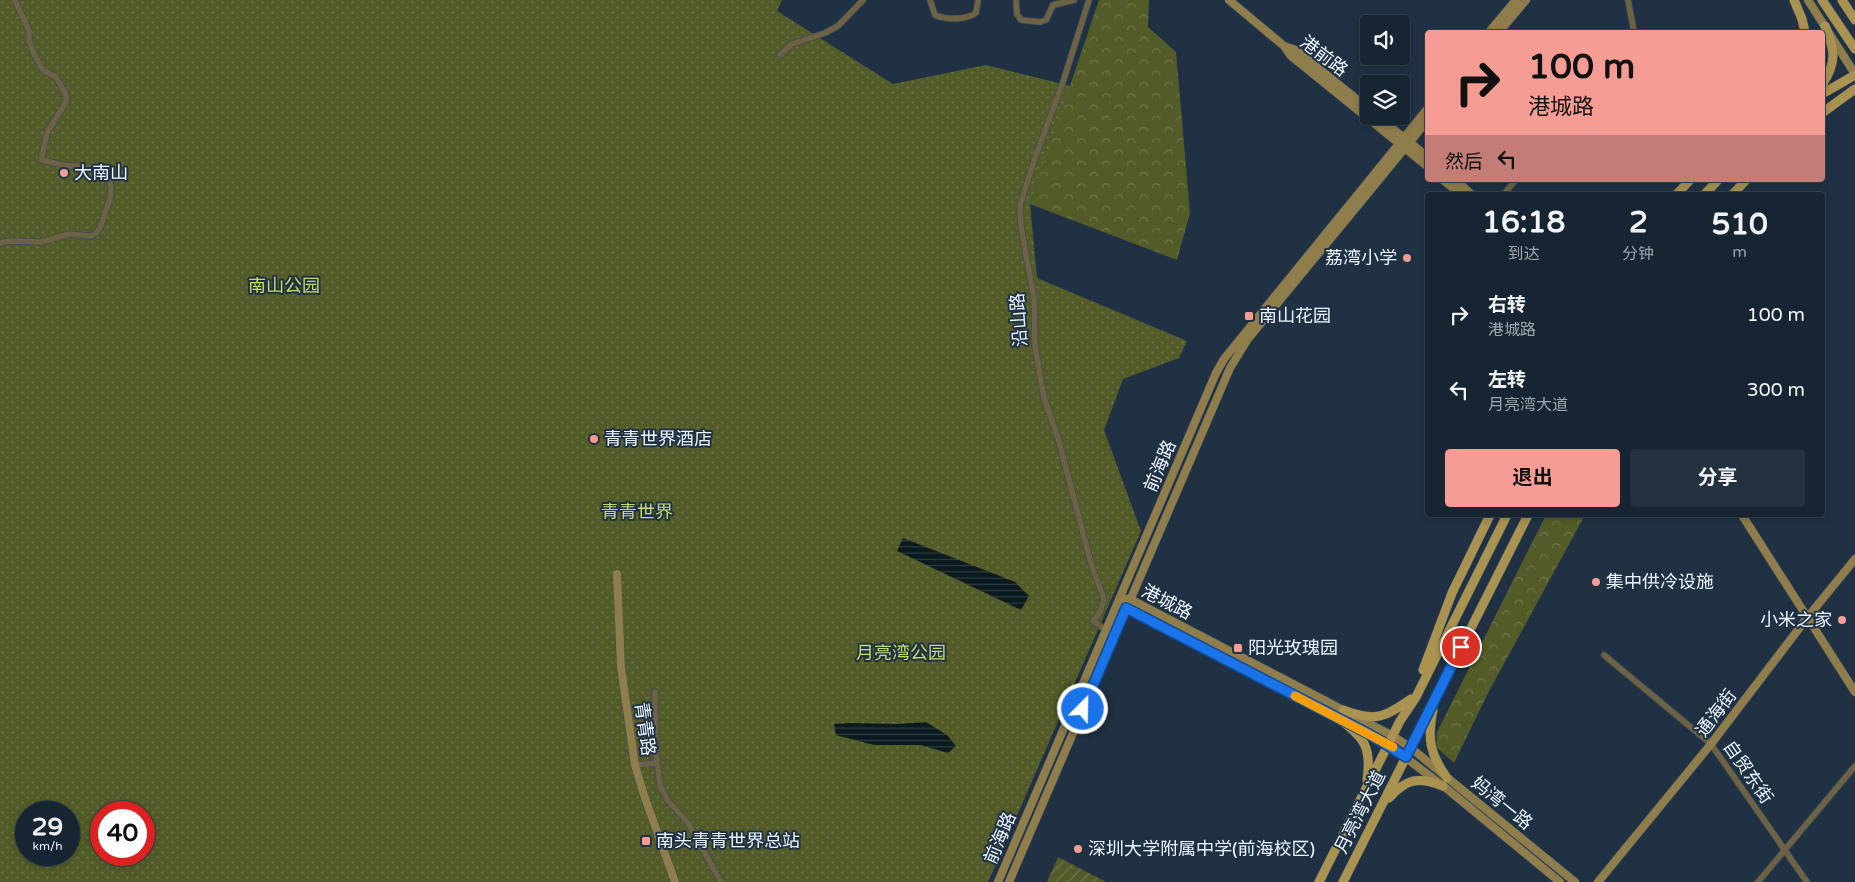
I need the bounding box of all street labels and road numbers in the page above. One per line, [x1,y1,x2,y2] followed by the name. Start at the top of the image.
[1296,31,1352,81] street label: 港前路
[1006,292,1032,348] street label: 沿山路
[1139,437,1181,495] street label: 前海路
[1138,580,1196,624] street label: 港城路
[1691,685,1741,741] street label: 通海街
[630,701,660,757] street label: 青青路
[1718,736,1778,808] street label: 自贸东街
[1330,767,1390,857] street label: 月亮湾大道
[1467,772,1537,834] street label: 妈湾一路
[979,809,1021,867] street label: 前海路

